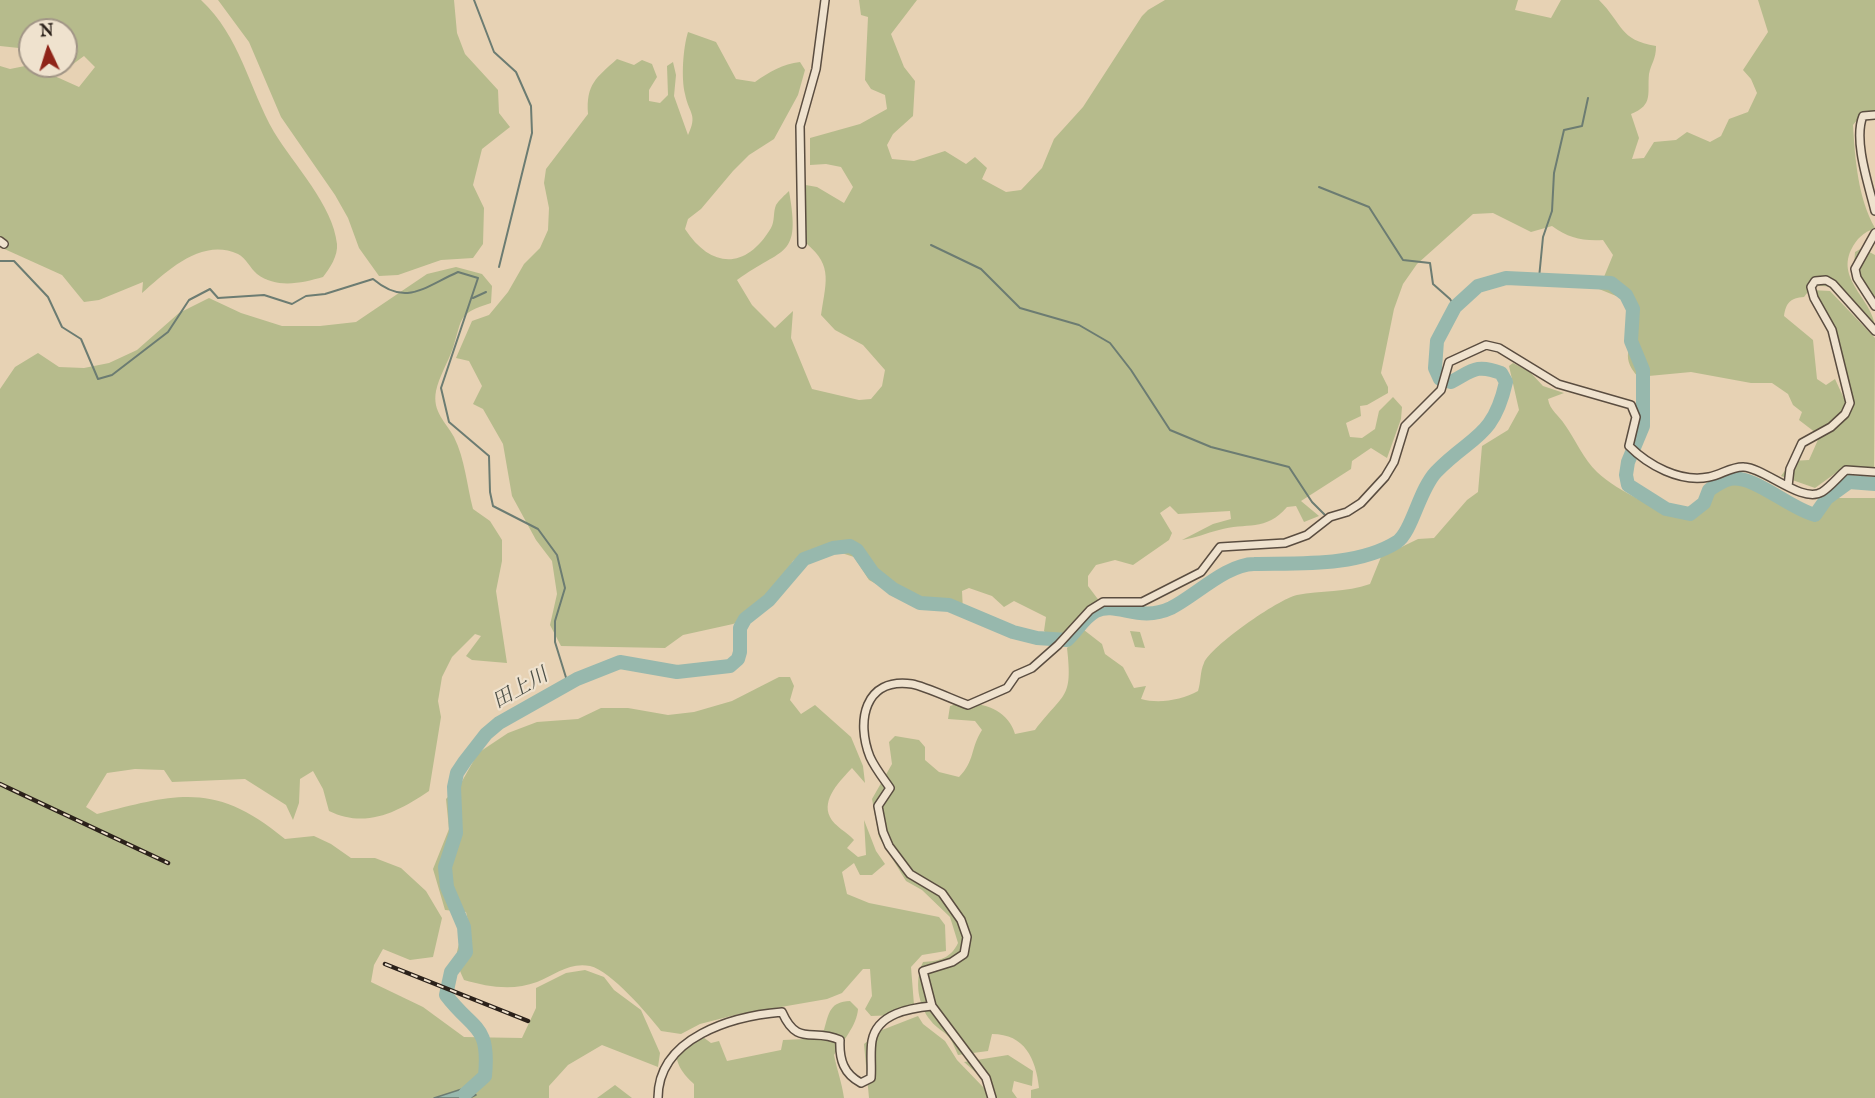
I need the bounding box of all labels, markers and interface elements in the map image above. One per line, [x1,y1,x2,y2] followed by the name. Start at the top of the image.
[18,18,78,78] north arrow
[39,22,54,42] text: N
[489,665,553,715] water label: 田上川

